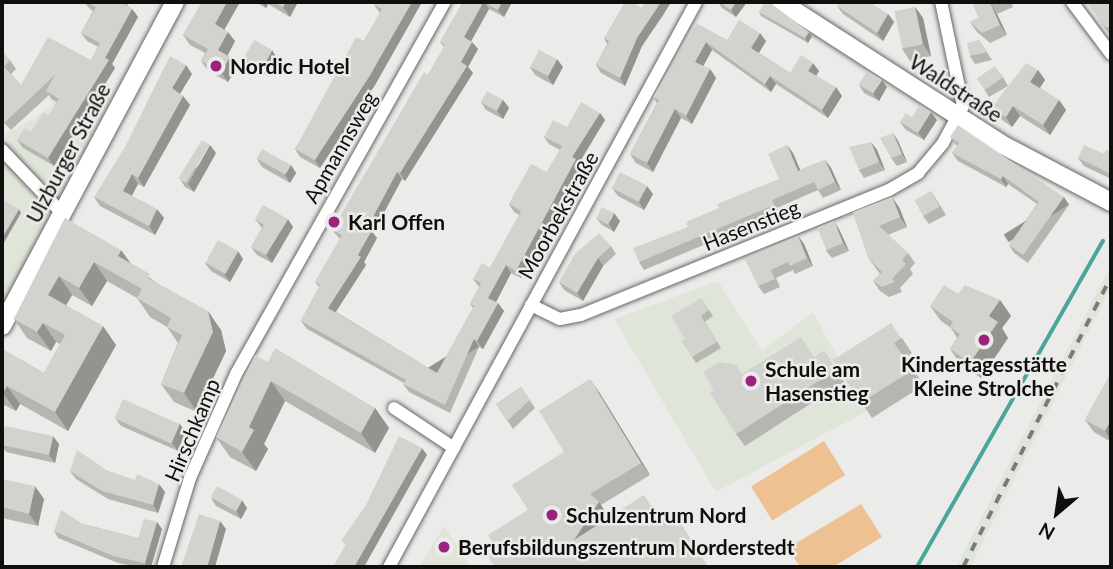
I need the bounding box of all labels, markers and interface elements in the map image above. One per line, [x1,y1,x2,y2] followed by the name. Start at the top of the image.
[905,49,1007,127] street label: Waldstraße
[230,53,350,79] place label: Nordic Hotel
[208,58,224,74] marker: Nordic Hotel
[20,79,116,227] street label: Ulzburger Straße
[298,87,382,207] street label: Apmannsweg
[513,147,603,283] street label: Moorbekstraße
[699,194,803,256] street label: Hasenstieg
[348,209,445,235] place label: Karl Offen
[326,214,342,230] marker: Karl Offen
[976,332,992,348] marker: Kindertagesstätte Kleine Strolche
[901,351,1067,401] place label: Kindertagesstätte Kleine Strolche
[765,356,869,406] place label: Schule am Hasenstieg
[743,373,759,389] marker: Schule am Hasenstieg
[159,375,225,485] street label: Hirschkamp
[1022,478,1092,548] north arrow
[566,502,746,528] place label: Schulzentrum Nord
[544,507,560,523] marker: Schulzentrum Nord
[1035,518,1059,545] text: N
[458,534,795,560] place label: Berufsbildungszentrum Norderstedt
[436,539,452,555] marker: Berufsbildungszentrum Norderstedt

